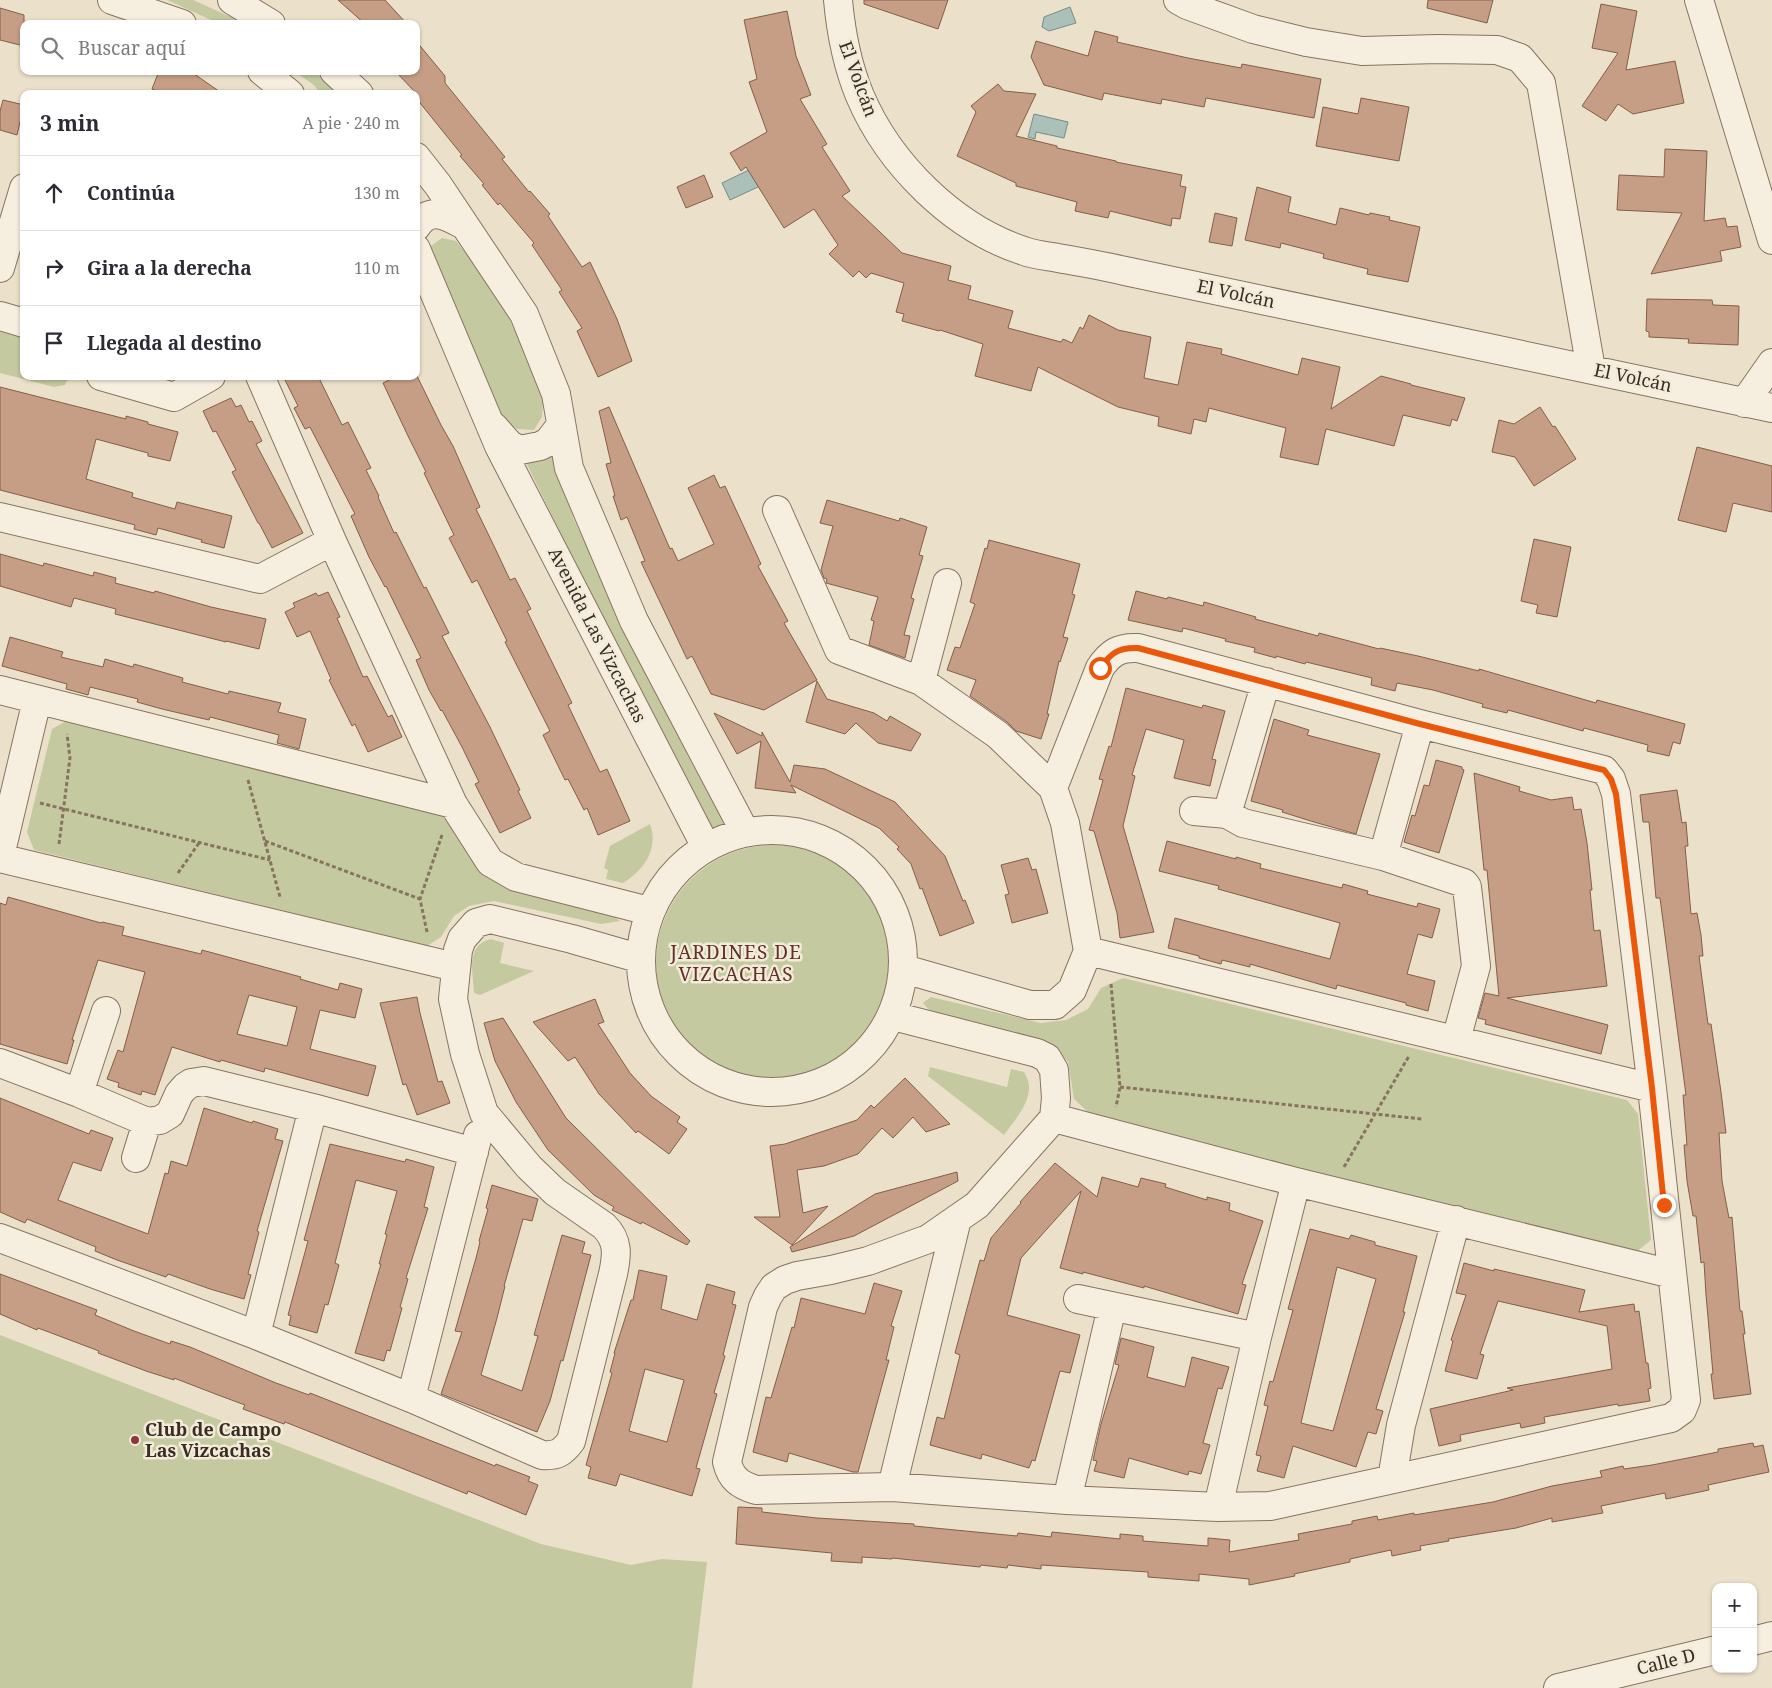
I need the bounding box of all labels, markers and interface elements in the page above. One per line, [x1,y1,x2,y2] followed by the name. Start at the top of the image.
[20,20,420,75] search box
[38,34,66,62] icon: search
[78,35,186,61] text: Buscar aquí
[834,37,884,120] street label: El Volcán
[40,109,99,137] text: 3 min
[303,112,400,134] text: A pie · 240 m
[40,179,68,207] icon: ahead
[87,180,175,206] text: Continúa
[354,182,400,204] text: 130 m
[40,254,68,282] icon: right
[87,255,252,281] text: Gira a la derecha
[354,257,400,279] text: 110 m
[1195,273,1278,313] street label: El Volcán
[40,329,68,357] icon: arrive
[87,330,262,356] text: Llegada al destino
[1592,357,1675,397] street label: El Volcán
[543,543,653,726] street label: Avenida Las Vizcachas
[1089,657,1112,680] route start
[669,939,802,987] district label: JARDINES DE VIZCACHAS
[1653,1194,1676,1217] route end
[145,1417,282,1462] place label: Club de Campo Las Vizcachas
[129,1434,141,1446] marker: Club de Campo Las Vizcachas
[1712,1583,1757,1673] map controls
[1712,1583,1757,1628] button: +
[1712,1628,1757,1673] button: −
[1634,1642,1698,1680] street label: Calle D

